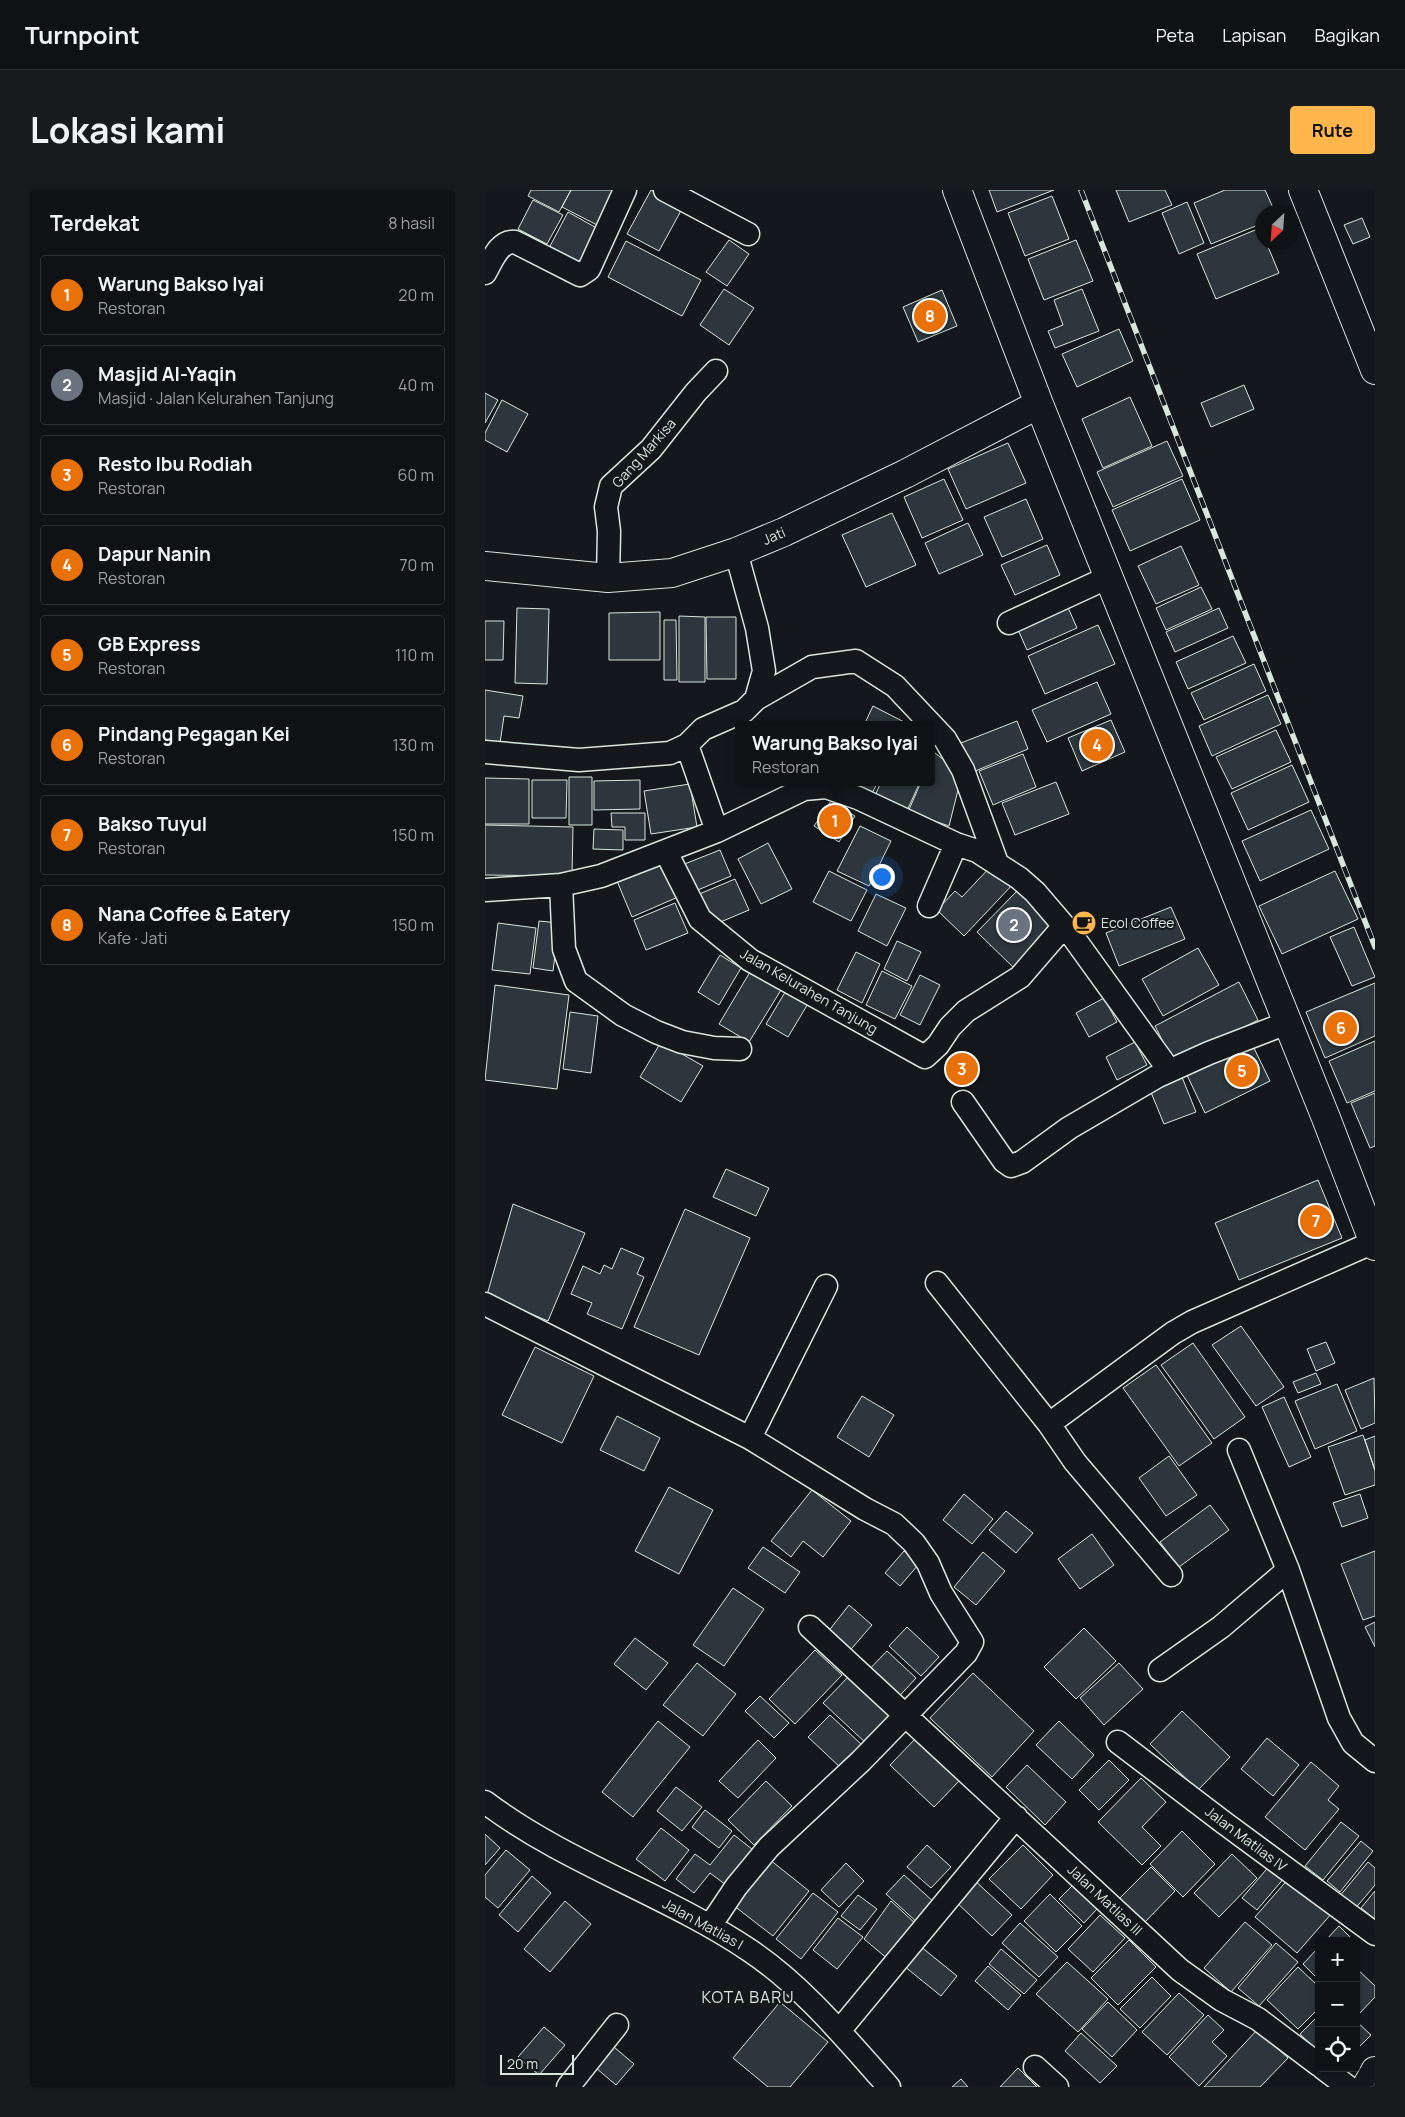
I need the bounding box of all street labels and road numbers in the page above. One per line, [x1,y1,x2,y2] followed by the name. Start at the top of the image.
[607,414,680,491] street label: Gang Markisa
[759,522,788,549] street label: Jati
[737,943,881,1038] street label: Jalan Kelurahen Tanjung
[1202,1802,1291,1876] street label: Jalan Matlias IV
[1064,1860,1147,1939] street label: Jalan Matlias III
[660,1894,747,1954] street label: Jalan Matlias I

